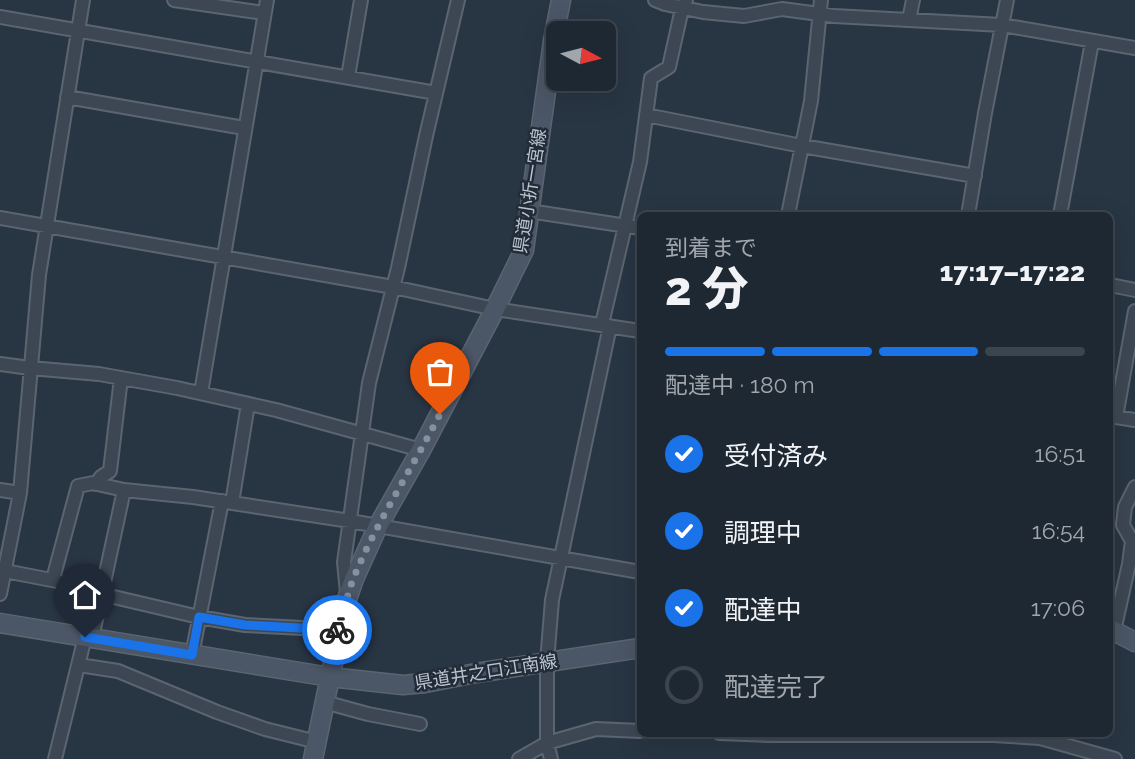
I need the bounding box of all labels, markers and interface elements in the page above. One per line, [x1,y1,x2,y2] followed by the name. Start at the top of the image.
[546,21,616,91] north arrow
[546,21,616,91] map controls
[509,127,550,255] street label: 県道小折一宮線
[665,234,757,261] text: 到着まで
[940,257,1085,287] text: 17:17–17:22
[665,262,748,316] text: 2 分
[410,342,470,414] pin
[421,353,459,391] icon: bag
[665,371,815,398] text: 配達中 · 180 m
[665,435,703,473] icon: check
[1035,440,1085,467] text: 16:51
[724,441,828,471] text: 受付済み
[665,512,703,550] icon: check
[1032,517,1085,544] text: 16:54
[724,518,802,548] text: 調理中
[55,565,115,637] pin
[66,576,104,614] icon: home
[665,589,703,627] icon: check
[1031,594,1085,621] text: 17:06
[302,595,372,665] courier
[724,595,802,625] text: 配達中
[318,611,356,649] icon: bike
[413,650,559,693] street label: 県道井之口江南線
[724,672,828,702] text: 配達完了

